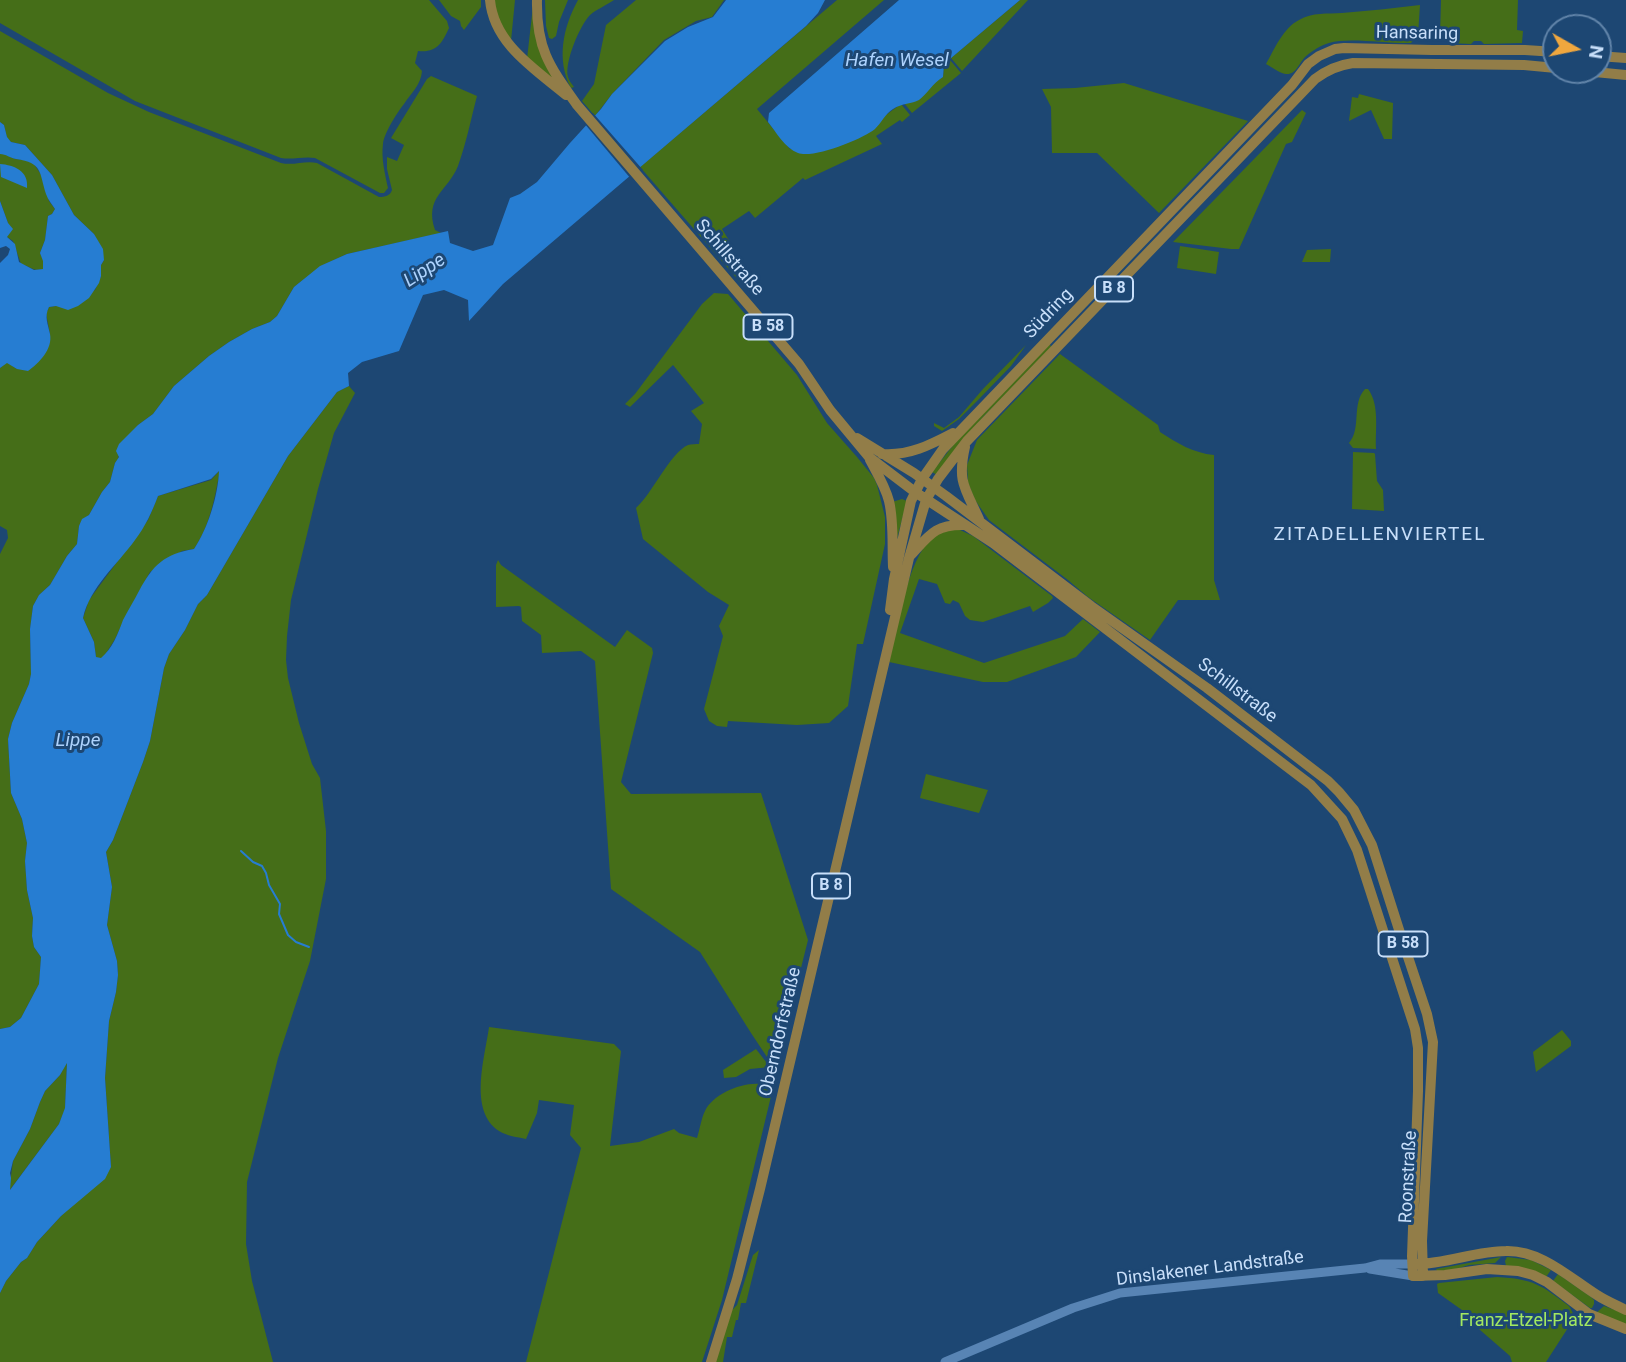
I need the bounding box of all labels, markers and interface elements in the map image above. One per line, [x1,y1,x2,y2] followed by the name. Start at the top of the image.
[1542,14,1612,84] north arrow
[1376,22,1458,46] street label: Hansaring
[1584,44,1609,60] text: N
[845,50,949,72] water label: Hafen Wesel
[690,215,768,301] street label: Schillstraße
[400,249,450,293] water label: Lippe
[1095,276,1133,302] road number: B 8
[1020,284,1078,344] street label: Südring
[744,314,792,340] road number: B 58
[1276,524,1484,546] district label: ZITADELLENVIERTEL
[1193,654,1281,728] street label: Schillstraße
[56,730,100,752] water label: Lippe
[812,874,850,898] road number: B 8
[1378,932,1428,956] road number: B 58
[756,965,806,1099] street label: Oberndorfstraße
[1396,1130,1422,1224] street label: Roonstraße
[1115,1247,1305,1291] street label: Dinslakener Landstraße
[1459,1310,1593,1332] park label: Franz-Etzel-Platz

